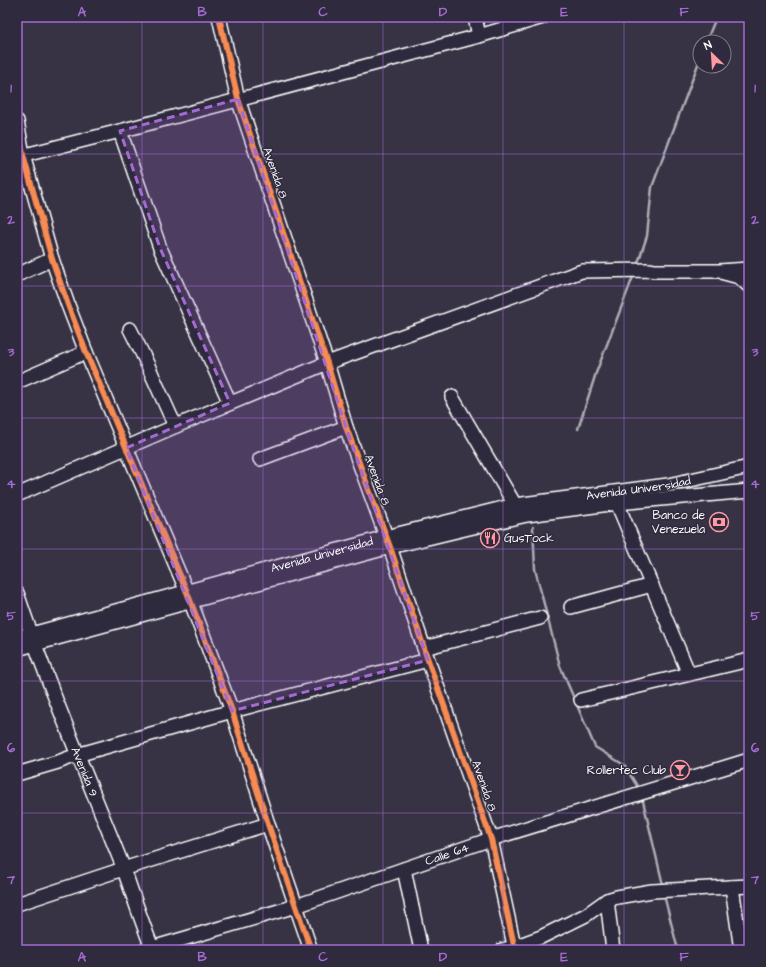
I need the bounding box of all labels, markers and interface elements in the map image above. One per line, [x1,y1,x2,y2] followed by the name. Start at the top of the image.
[78,3,87,21] text: A
[197,3,207,21] text: B
[318,3,328,21] text: C
[439,3,448,21] text: D
[560,3,568,21] text: E
[679,3,689,21] text: F
[692,34,732,74] north arrow
[702,37,714,54] text: N
[10,79,12,97] text: 1
[754,79,756,97] text: 1
[258,145,292,201] street label: Avenida 8
[6,211,15,229] text: 2
[750,211,759,229] text: 2
[7,343,15,361] text: 3
[751,343,759,361] text: 3
[360,452,394,508] street label: Avenida 8
[585,472,692,504] street label: Avenida Universidad
[7,475,16,493] text: 4
[751,475,760,493] text: 4
[652,507,706,538] place label: Banco de Venezuela
[708,511,730,533] bank icon: Banco de Venezuela
[479,527,501,549] restaurant icon: GusTock
[504,530,554,547] place label: GusTock
[269,532,375,577] street label: Avenida Universidad
[6,607,16,625] text: 5
[750,607,760,625] text: 5
[7,739,16,757] text: 6
[751,739,760,757] text: 6
[67,744,102,799] street label: Avenida 9
[467,758,501,814] street label: Avenida 8
[669,759,691,781] bar icon: Rollertec Club
[587,762,666,779] place label: Rollertec Club
[423,839,471,870] street label: Calle 64
[6,871,16,889] text: 7
[750,871,760,889] text: 7
[78,948,87,966] text: A
[197,948,207,966] text: B
[318,948,328,966] text: C
[439,948,448,966] text: D
[560,948,568,966] text: E
[679,948,689,966] text: F

